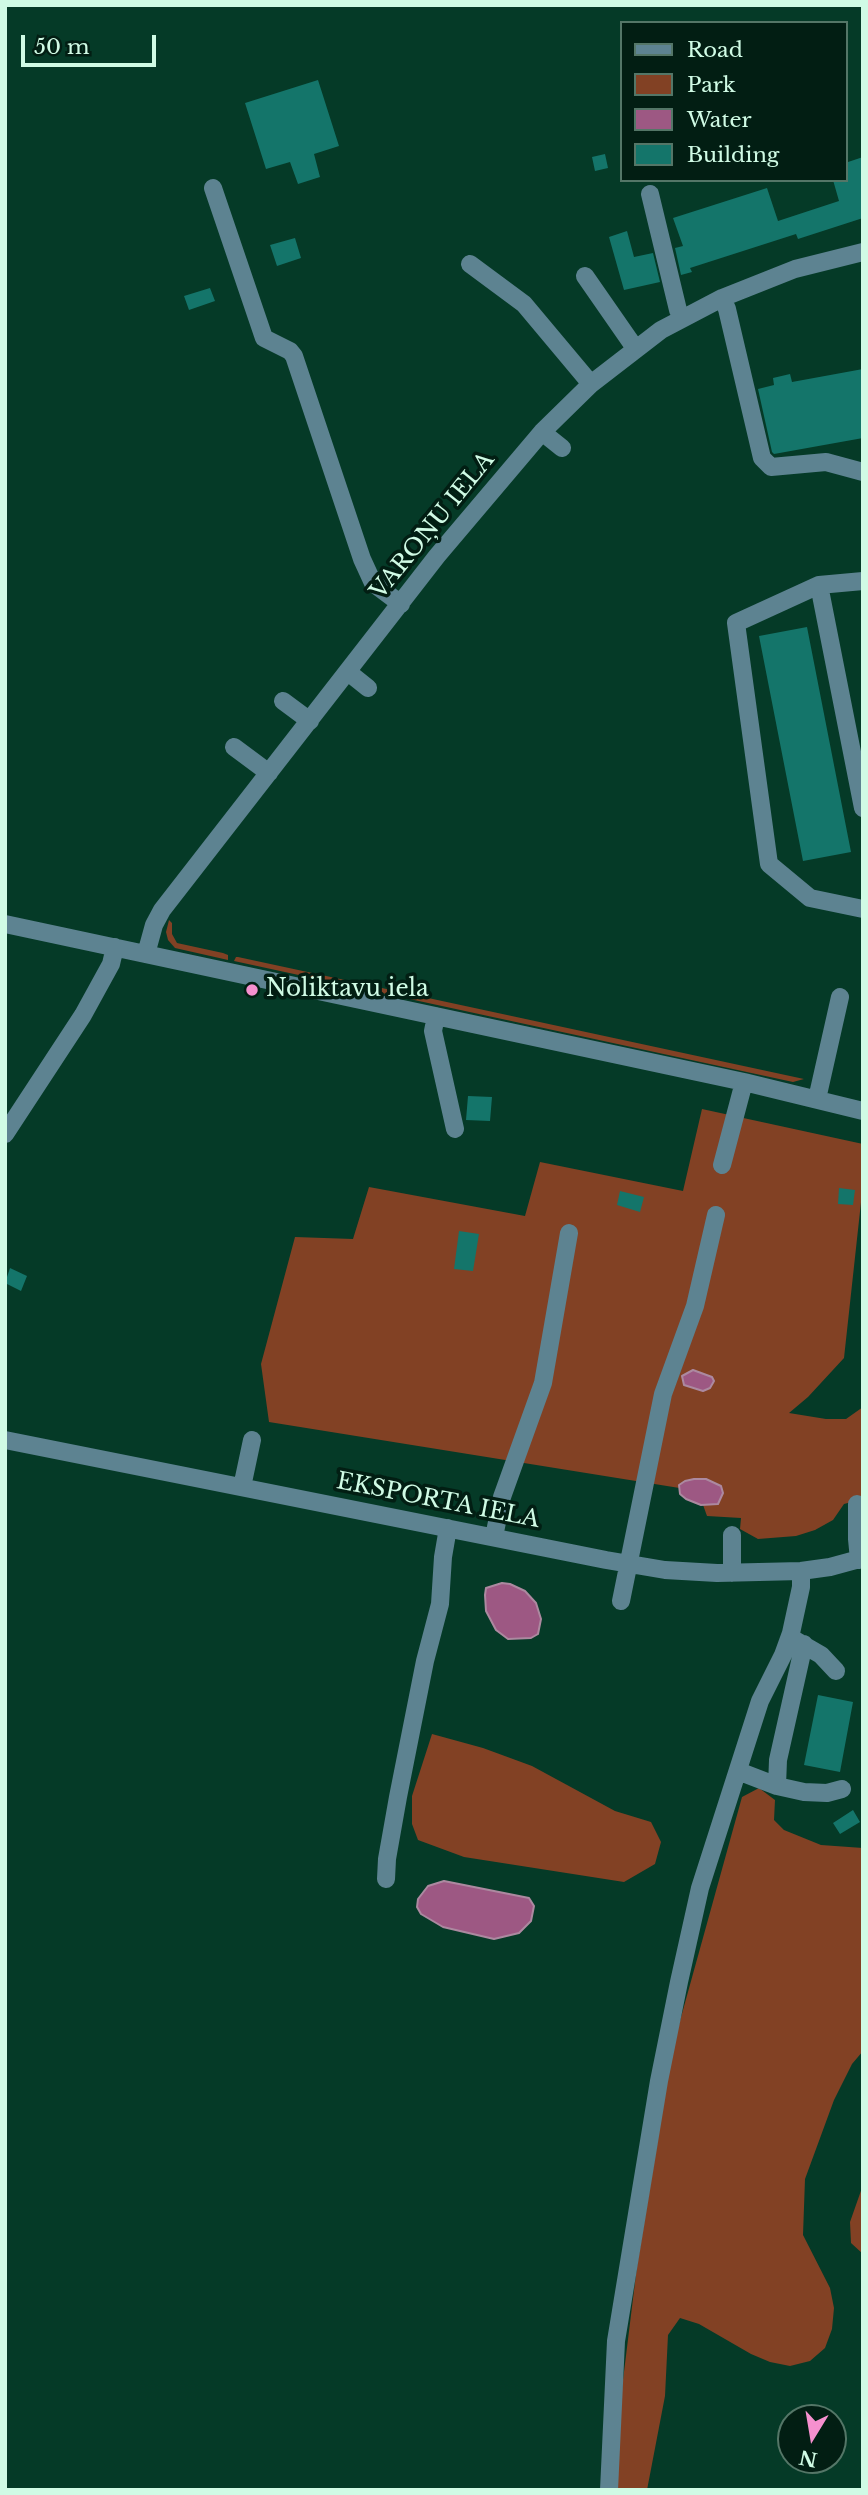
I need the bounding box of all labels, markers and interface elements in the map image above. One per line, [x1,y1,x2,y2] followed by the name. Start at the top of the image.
[24,21,159,65] scale bar
[620,21,847,182] legend
[34,34,89,60] text: 50 m
[687,37,743,63] text: Road
[687,72,736,98] text: Park
[687,107,751,133] text: Water
[687,142,779,168] text: Building
[365,447,501,605] street label: VAROŅU IELA
[266,976,429,1004] place label: Noliktavu iela
[244,982,260,998] marker: Noliktavu iela
[334,1468,542,1534] street label: EKSPORTA IELA
[777,2404,847,2474] north arrow
[797,2445,819,2471] text: N

